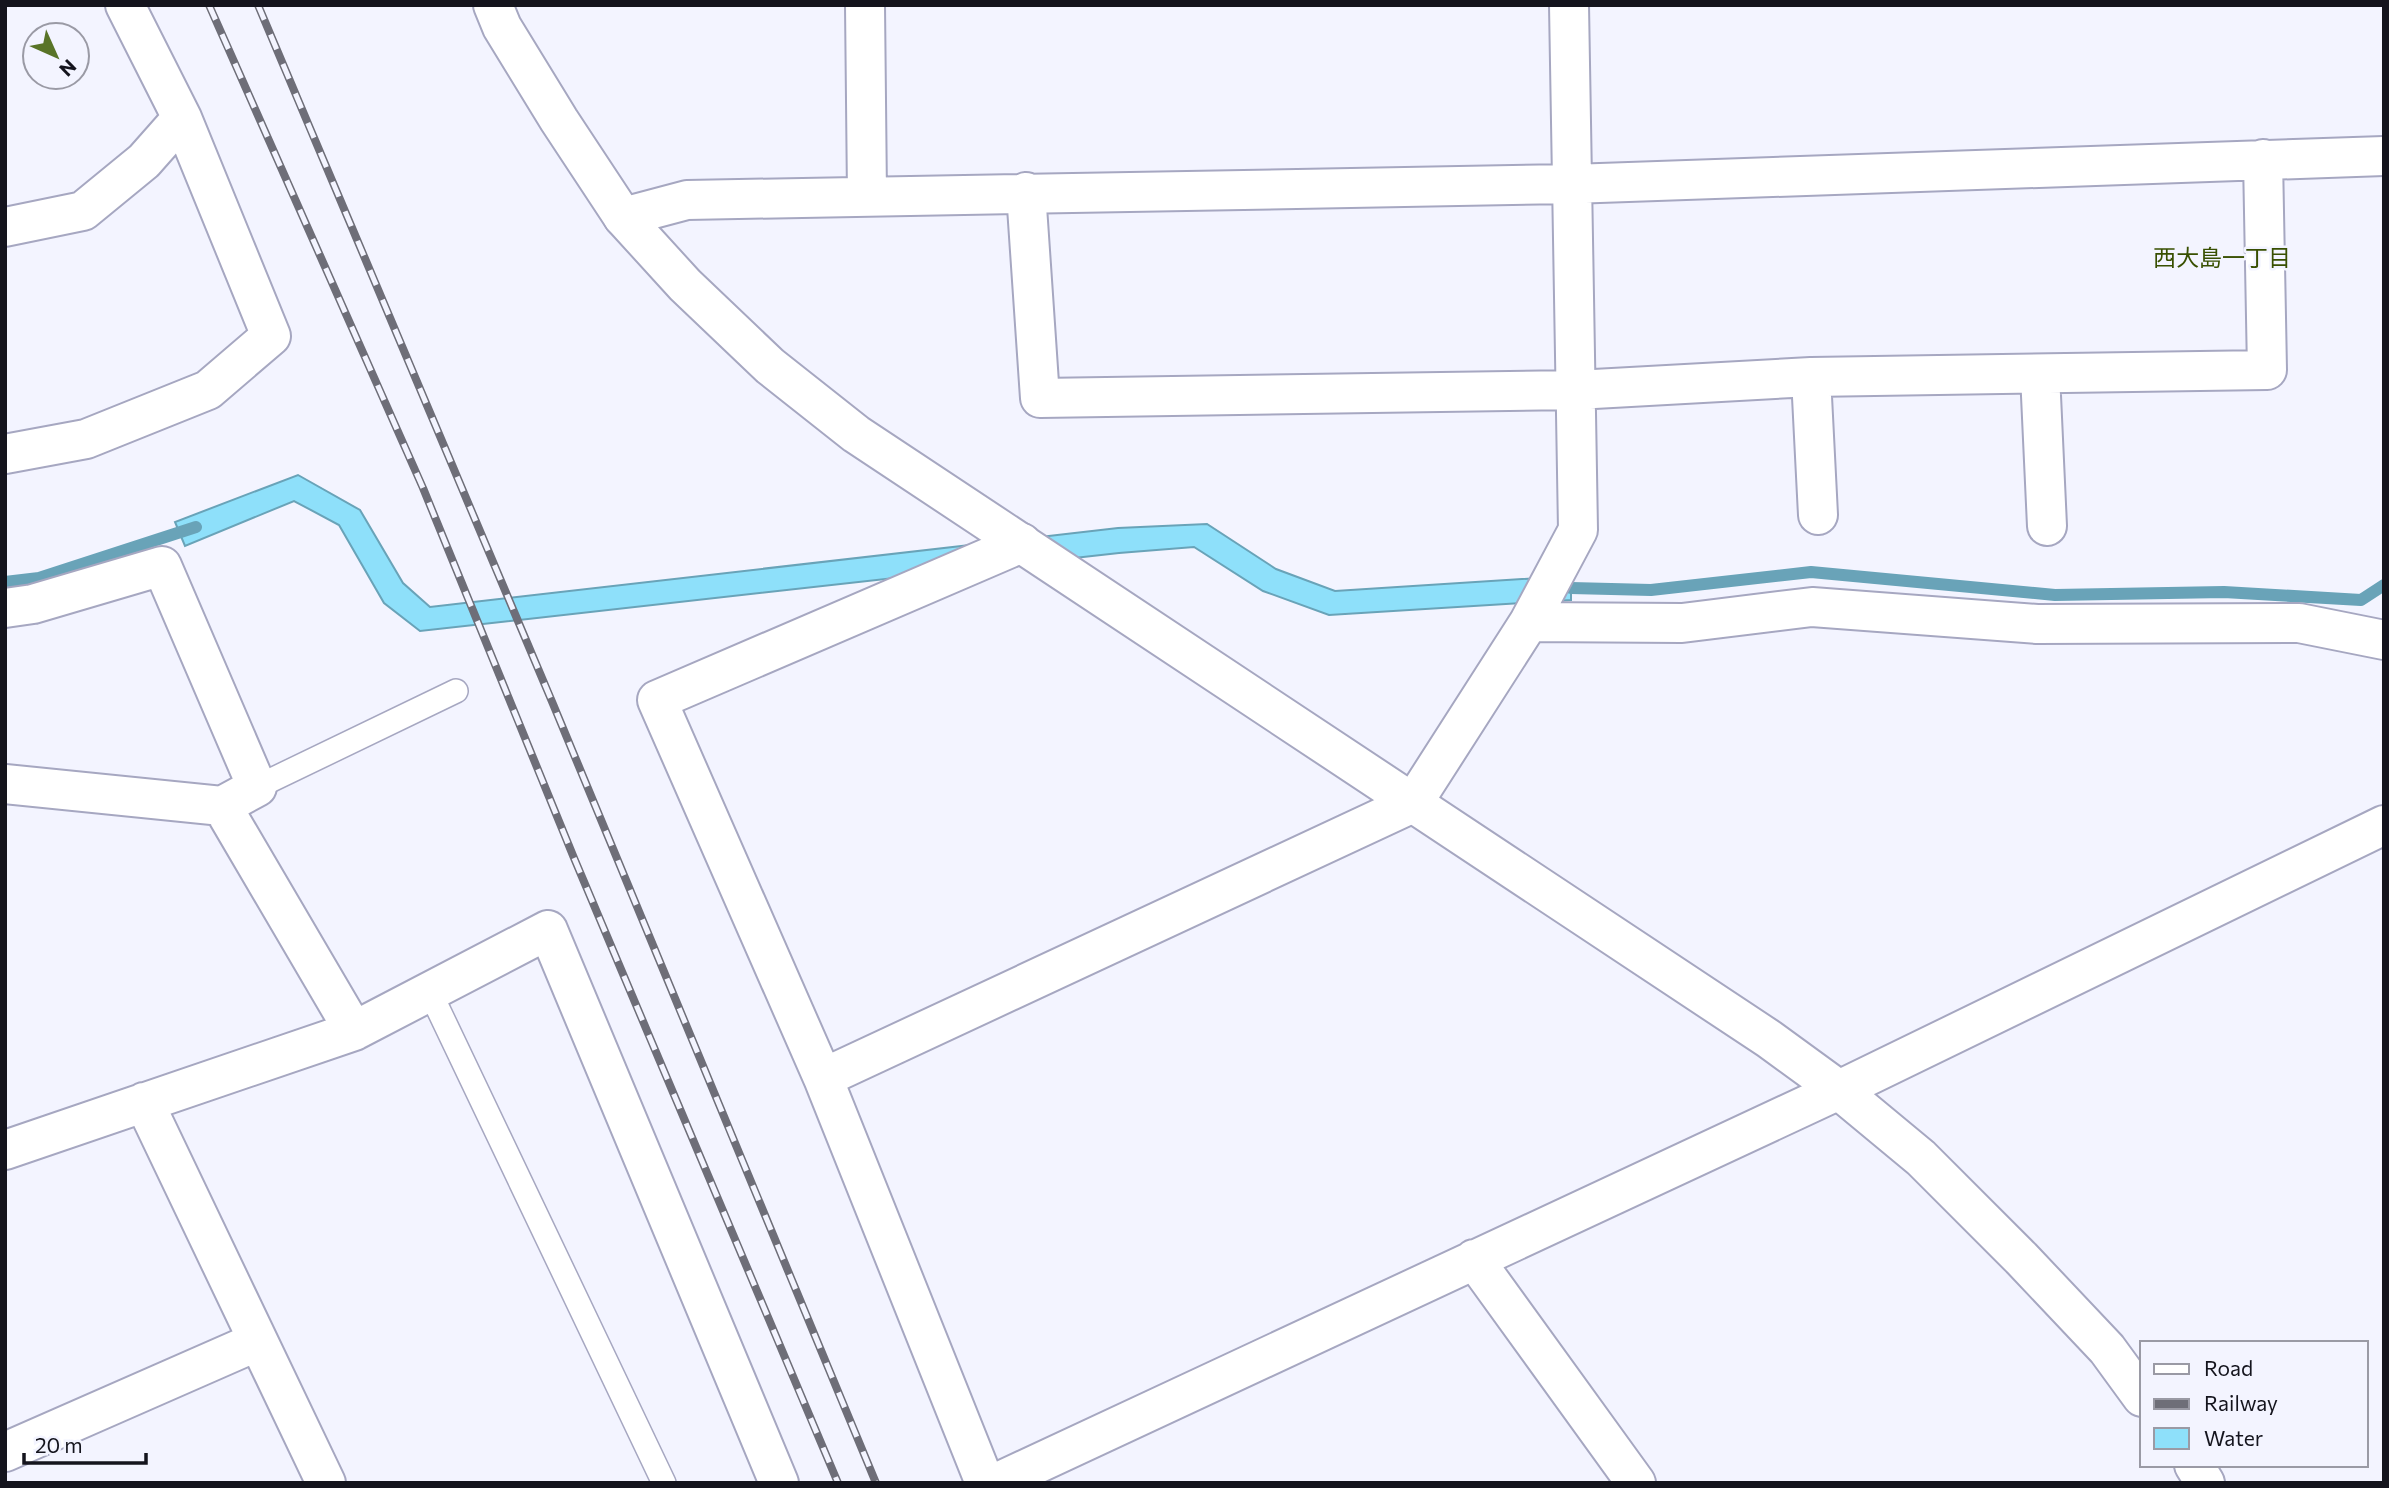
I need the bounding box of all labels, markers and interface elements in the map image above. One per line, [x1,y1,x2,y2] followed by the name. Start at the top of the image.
[21,21,91,91] north arrow
[55,55,82,82] text: N
[2153,243,2291,271] district label: 西大島一丁目
[2140,1341,2368,1467] legend
[2204,1355,2253,1380] text: Road
[2204,1390,2278,1415] text: Railway
[24,1422,147,1466] scale bar
[2204,1425,2263,1450] text: Water
[35,1432,83,1457] text: 20 m

